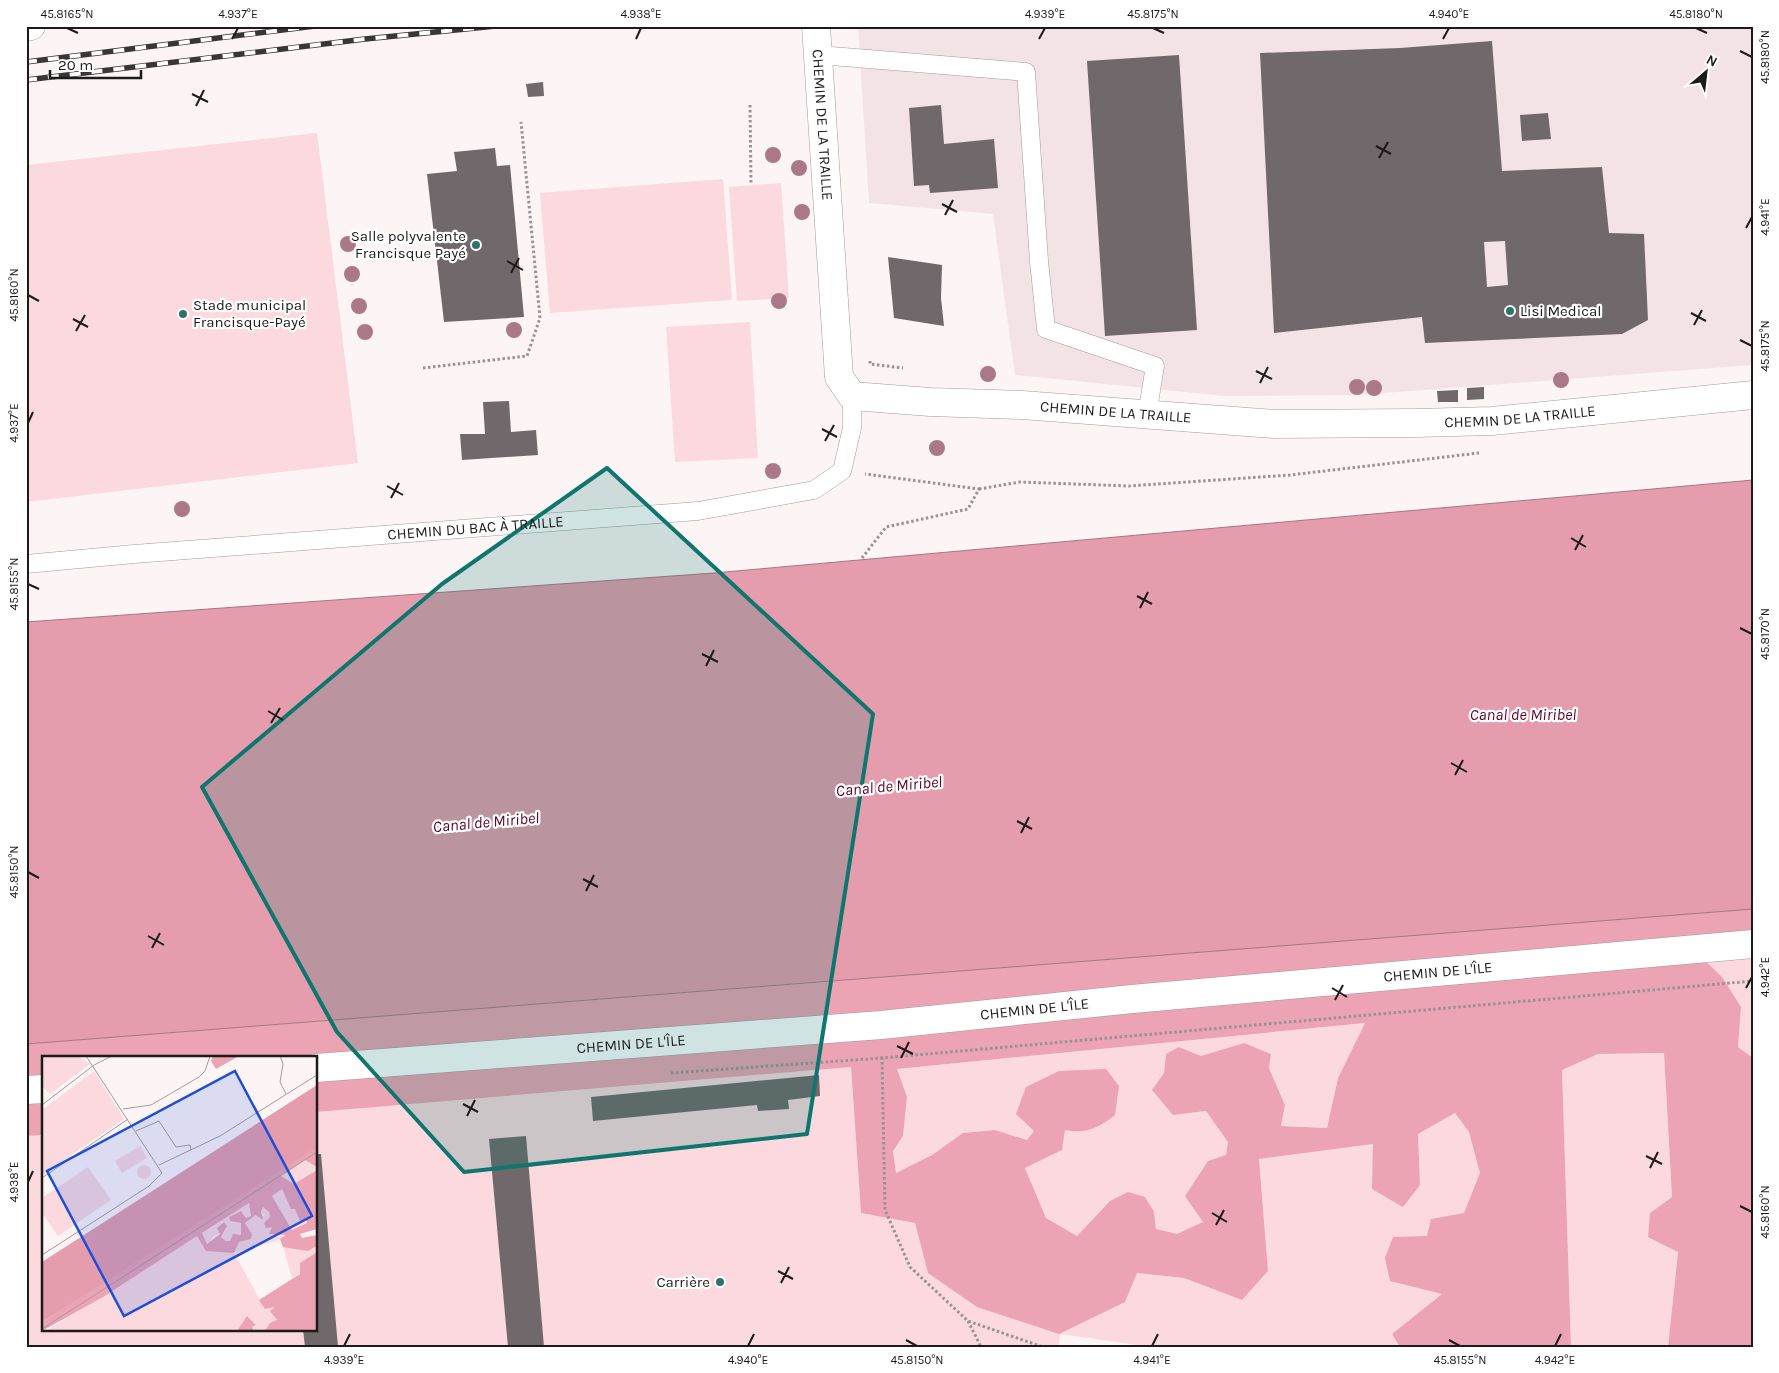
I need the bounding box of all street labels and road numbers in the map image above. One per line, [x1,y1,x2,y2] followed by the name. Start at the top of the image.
[809,49,836,201] street label: CHEMIN DE LA TRAILLE
[1039,397,1192,427] street label: CHEMIN DE LA TRAILLE
[1444,402,1596,431] street label: CHEMIN DE LA TRAILLE
[387,512,564,544] street label: CHEMIN DU BAC À TRAILLE
[1383,958,1493,986] street label: CHEMIN DE L'ÎLE
[979,995,1090,1024] street label: CHEMIN DE L'ÎLE
[576,1031,686,1057] street label: CHEMIN DE L'ÎLE

